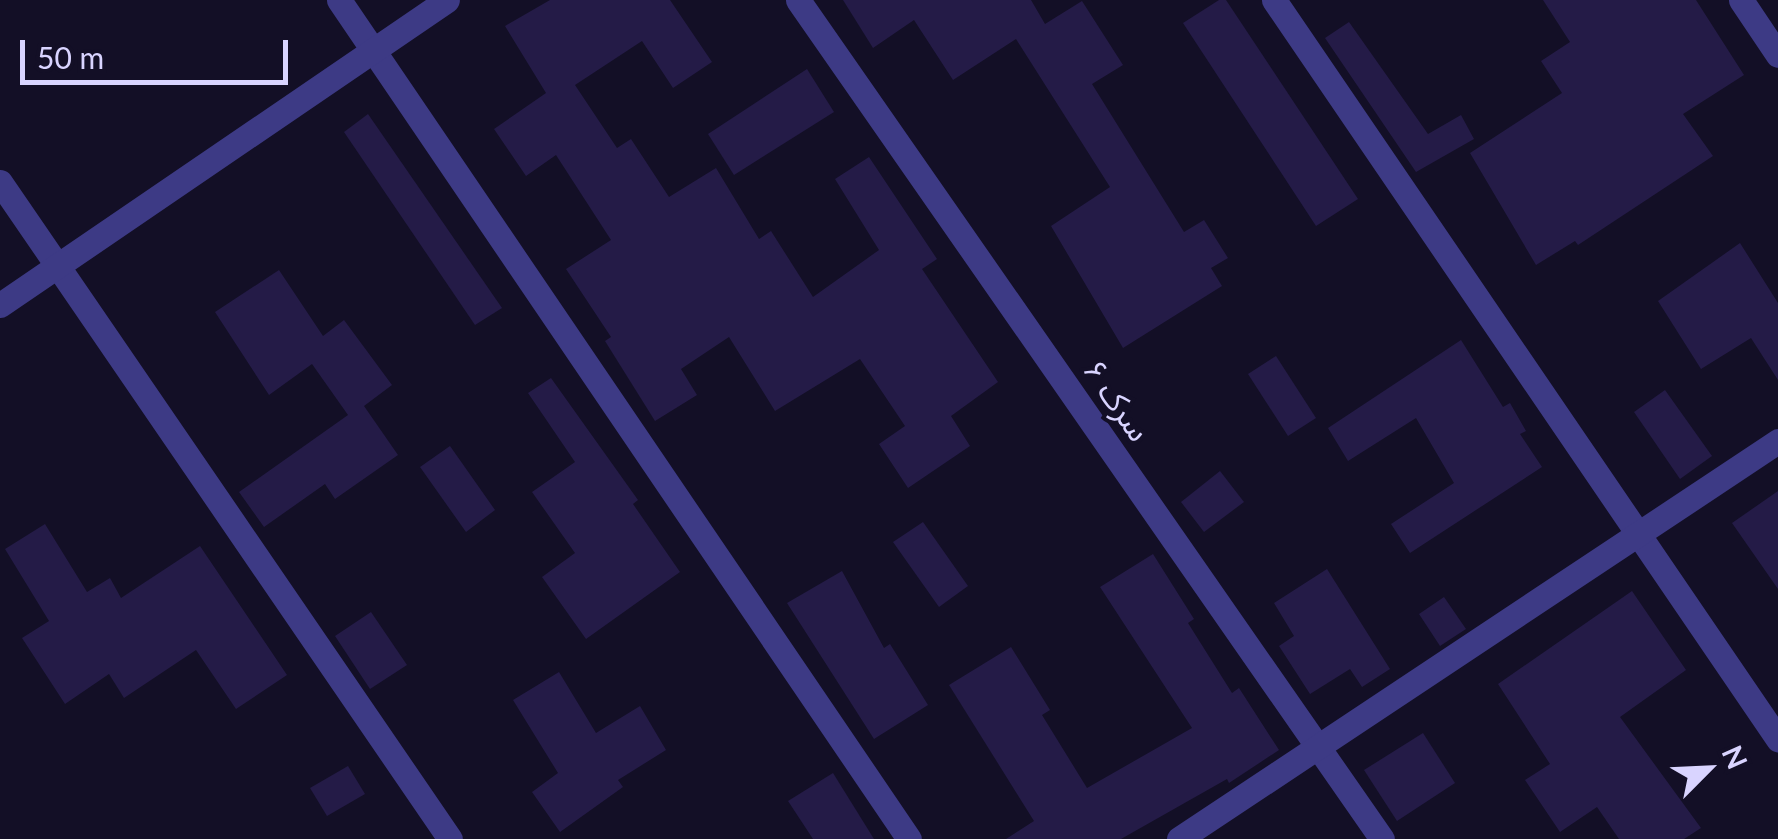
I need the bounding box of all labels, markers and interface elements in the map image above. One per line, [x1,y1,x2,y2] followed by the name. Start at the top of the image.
[25,20,292,82] scale bar
[37,39,104,75] text: 50 m
[1075,352,1159,448] street label: سرک ۶
[1658,719,1758,819] north arrow
[1715,740,1755,774] text: N

